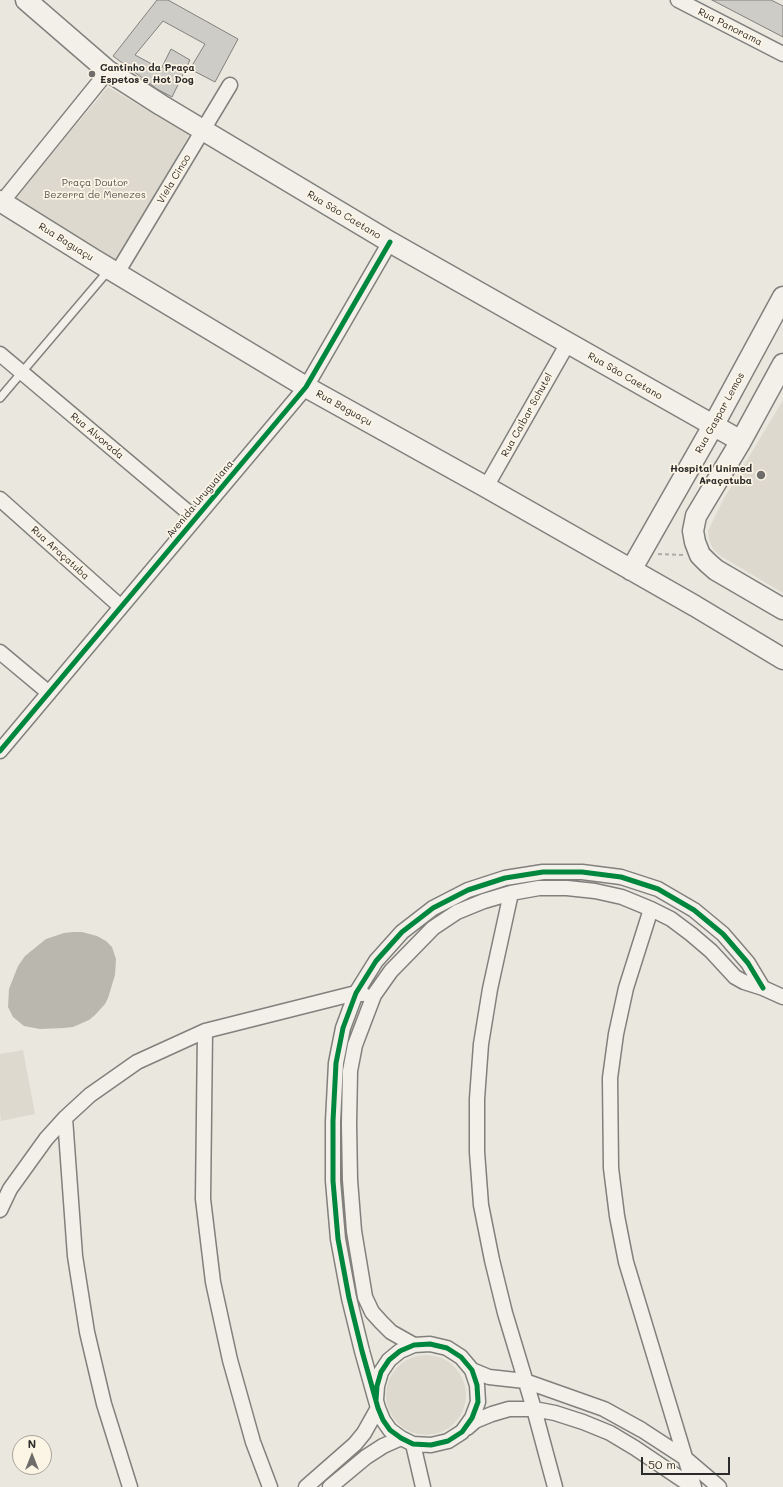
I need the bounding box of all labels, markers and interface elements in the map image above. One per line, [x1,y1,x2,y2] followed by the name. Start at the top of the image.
[696,6,764,48] street label: Rua Panorama
[100,62,195,86] place label: Cantinho da Praça Espetos e Hot Dog
[87,69,97,79] marker: Cantinho da Praça Espetos e Hot Dog
[155,152,193,206] street label: Viela Cinco
[44,177,146,200] park label: Praça Doutor Bezerra de Menezes
[305,188,383,242] street label: Rua São Caetano
[36,220,96,264] street label: Rua Baguaçu
[586,350,664,402] street label: Rua São Caetano
[693,370,747,456] street label: Rua Gaspar Lemos
[499,371,555,459] street label: Rua Caibar Schutel
[314,388,374,428] street label: Rua Baguaçu
[68,410,126,462] street label: Rua Alvorada
[164,458,236,540] street label: Avenida Uruguaiana
[670,463,752,486] place label: Hospital Unimed Araçatuba
[755,469,767,481] marker: Hospital Unimed Araçatuba
[28,524,92,582] street label: Rua Araçatuba
[12,1435,52,1475] north arrow
[28,1436,36,1451] text: N
[643,1449,732,1475] scale bar
[648,1456,676,1472] text: 50 m

